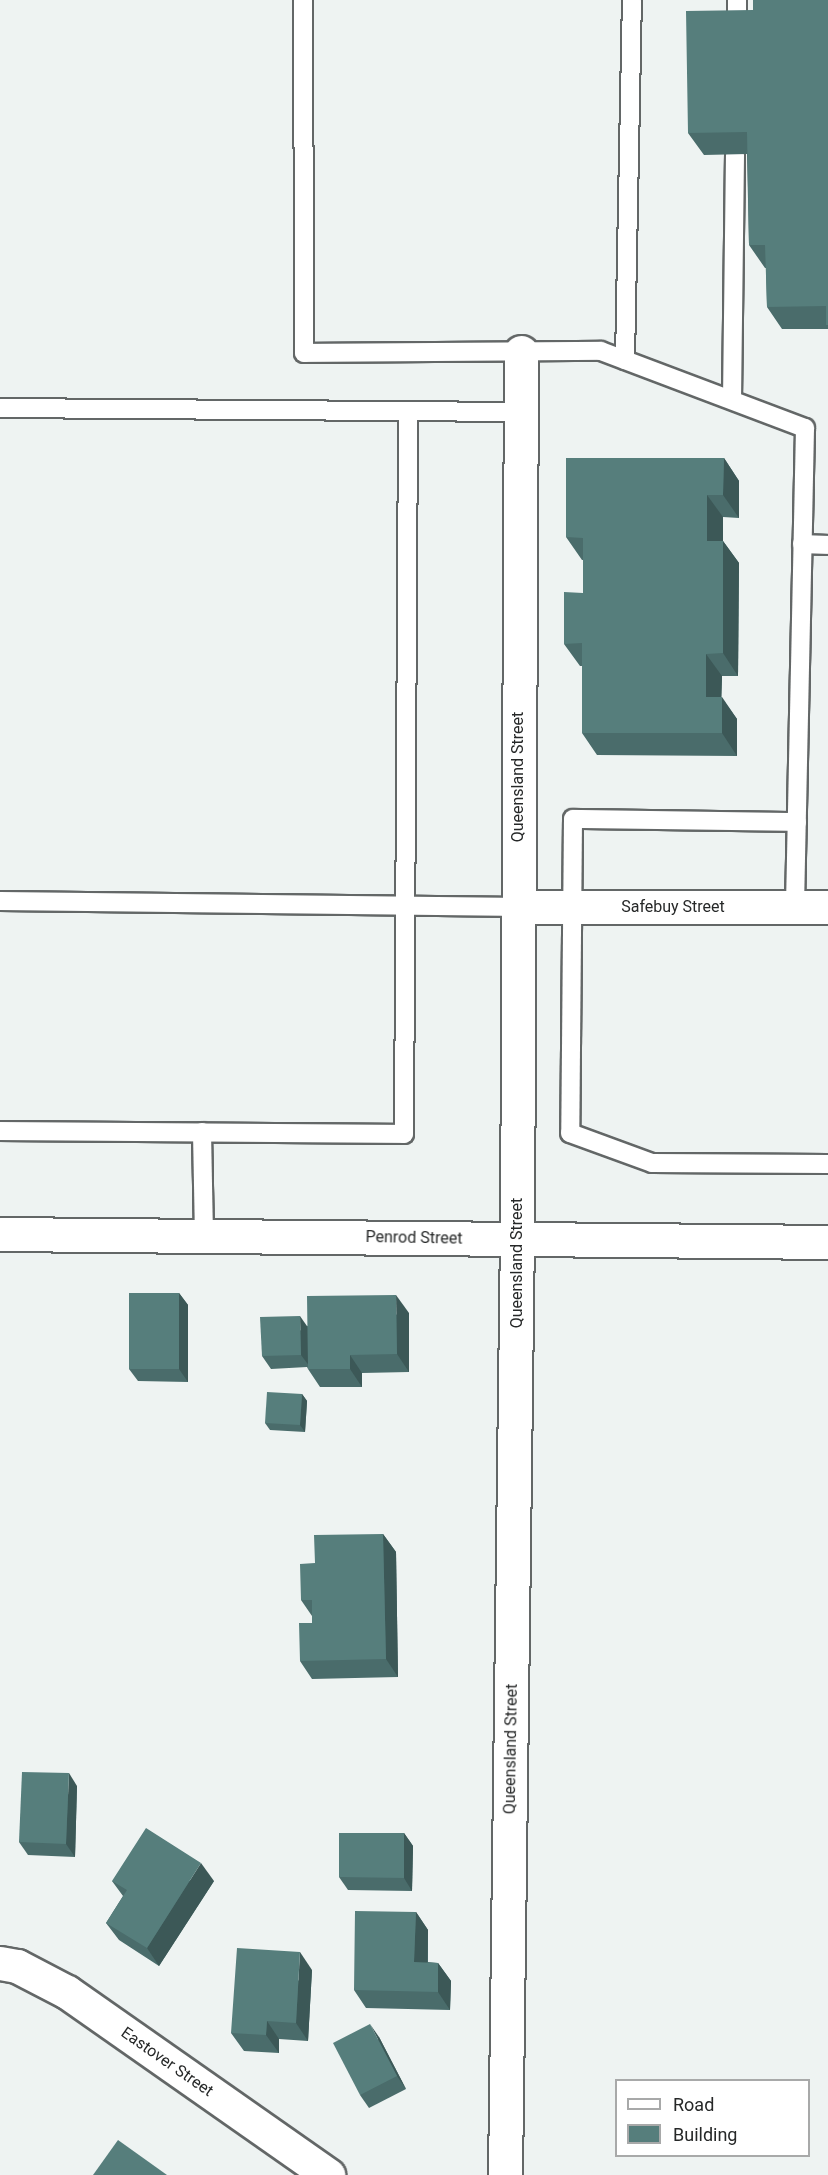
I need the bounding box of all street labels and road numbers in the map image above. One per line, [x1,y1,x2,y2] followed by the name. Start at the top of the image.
[508,712,528,842] street label: Queensland Street
[621,897,725,917] street label: Safebuy Street
[507,1198,527,1328] street label: Queensland Street
[365,1228,463,1248] street label: Penrod Street
[500,1684,522,1814] street label: Queensland Street
[117,2023,217,2101] street label: Eastover Street

